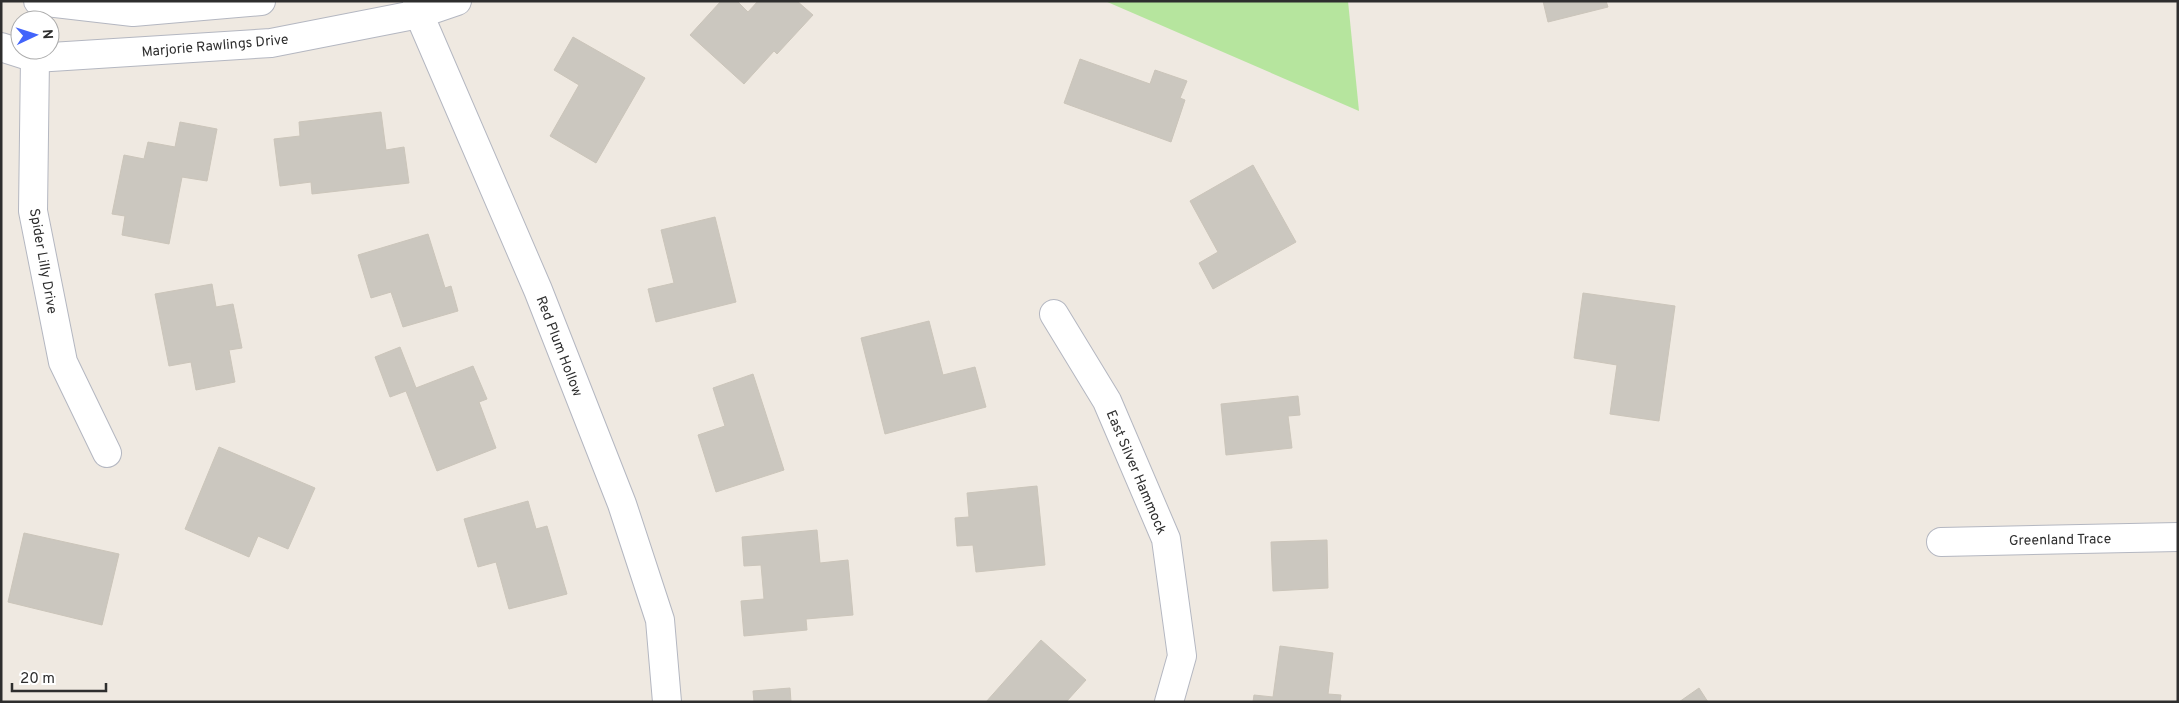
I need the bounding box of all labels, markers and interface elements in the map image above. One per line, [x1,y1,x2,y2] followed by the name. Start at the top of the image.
[10,10,60,60] north arrow
[38,29,55,40] text: N
[141,32,289,61] street label: Marjorie Rawlings Drive
[25,207,60,315] street label: Spider Lilly Drive
[532,294,586,399] street label: Red Plum Hollow
[1102,408,1169,537] street label: East Silver Hammock
[2009,531,2111,550] street label: Greenland Trace
[12,660,106,692] scale bar
[20,670,55,689] text: 20 m

